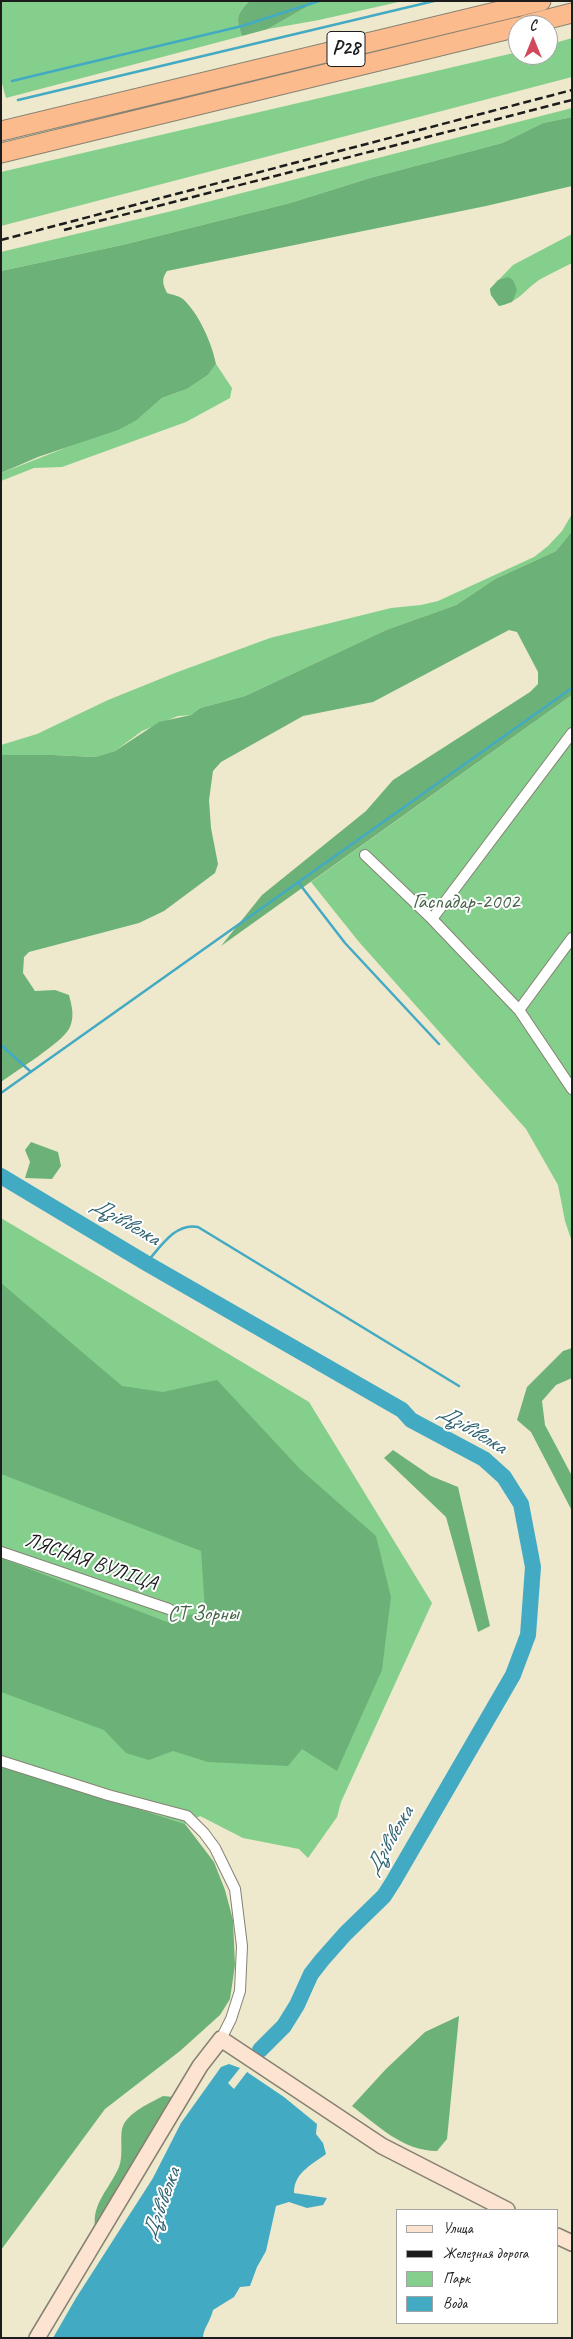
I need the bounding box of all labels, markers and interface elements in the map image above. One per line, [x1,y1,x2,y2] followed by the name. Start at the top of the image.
[508,15,558,65] north arrow
[530,17,536,34] text: С
[327,32,365,66] road number: Р28
[413,889,519,915] park label: Гаспадар-2002
[86,1192,164,1252] water label: Дзівівелка
[433,1400,511,1460] water label: Дзівівелка
[22,1528,160,1596] street label: ЛЯСНАЯ ВУЛІЦА
[167,1601,239,1627] park label: СТ Зорны
[360,1802,420,1880] water label: Дзівівелка
[137,2165,187,2243] water label: Дзівівелка
[396,2209,558,2324] legend
[443,2219,473,2238] text: Улица
[443,2244,528,2263] text: Железная дорога
[443,2269,470,2288] text: Парк
[443,2294,467,2313] text: Вода

